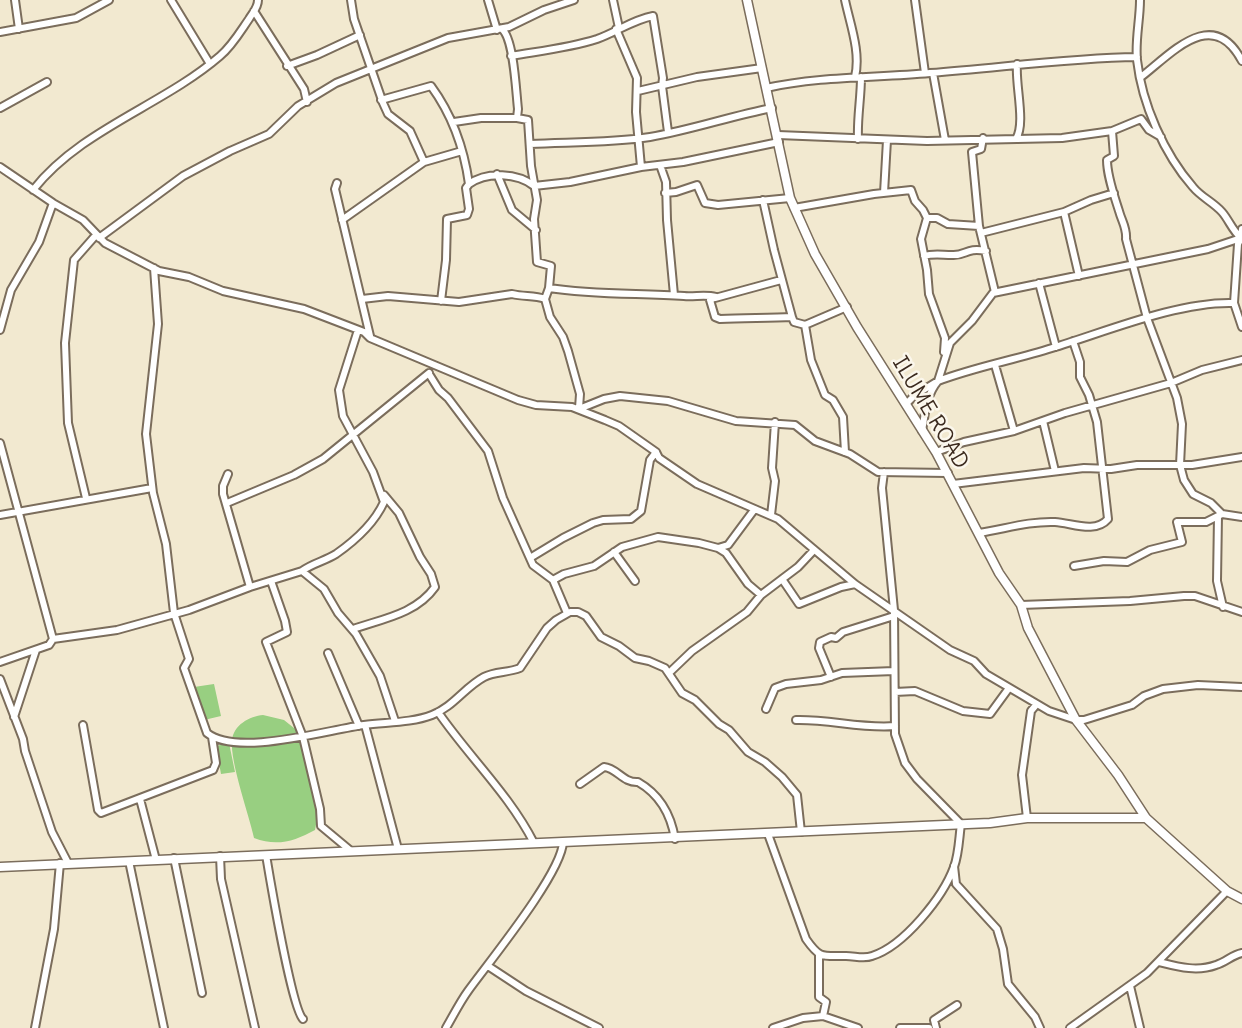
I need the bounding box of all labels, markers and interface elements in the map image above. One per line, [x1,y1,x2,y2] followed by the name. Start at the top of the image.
[887,352,973,474] street label: ILUME ROAD

